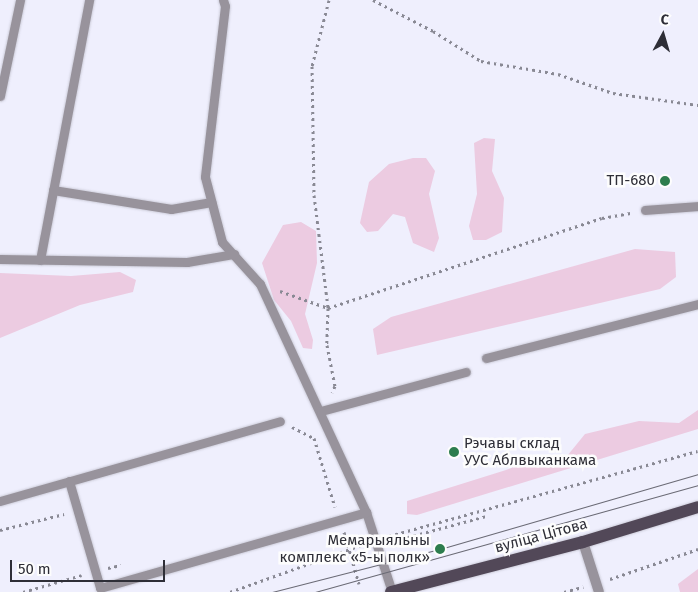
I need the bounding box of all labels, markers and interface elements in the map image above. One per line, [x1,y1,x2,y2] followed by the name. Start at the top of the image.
[638,10,688,60] north arrow
[660,11,670,28] text: С
[606,172,655,190] place label: ТП-680
[659,175,671,187] marker: ТП-680
[464,434,596,469] place label: Рэчавы склад УУС Аблвыканкама
[448,446,460,458] marker: Рэчавы склад УУС Аблвыканкама
[493,515,589,557] street label: вуліца Цітова
[280,531,430,566] place label: Мемарыяльны комплекс «5-ы полк»
[434,543,446,555] marker: Мемарыяльны комплекс «5-ы полк»
[12,550,168,582] scale bar
[18,560,51,578] text: 50 m

